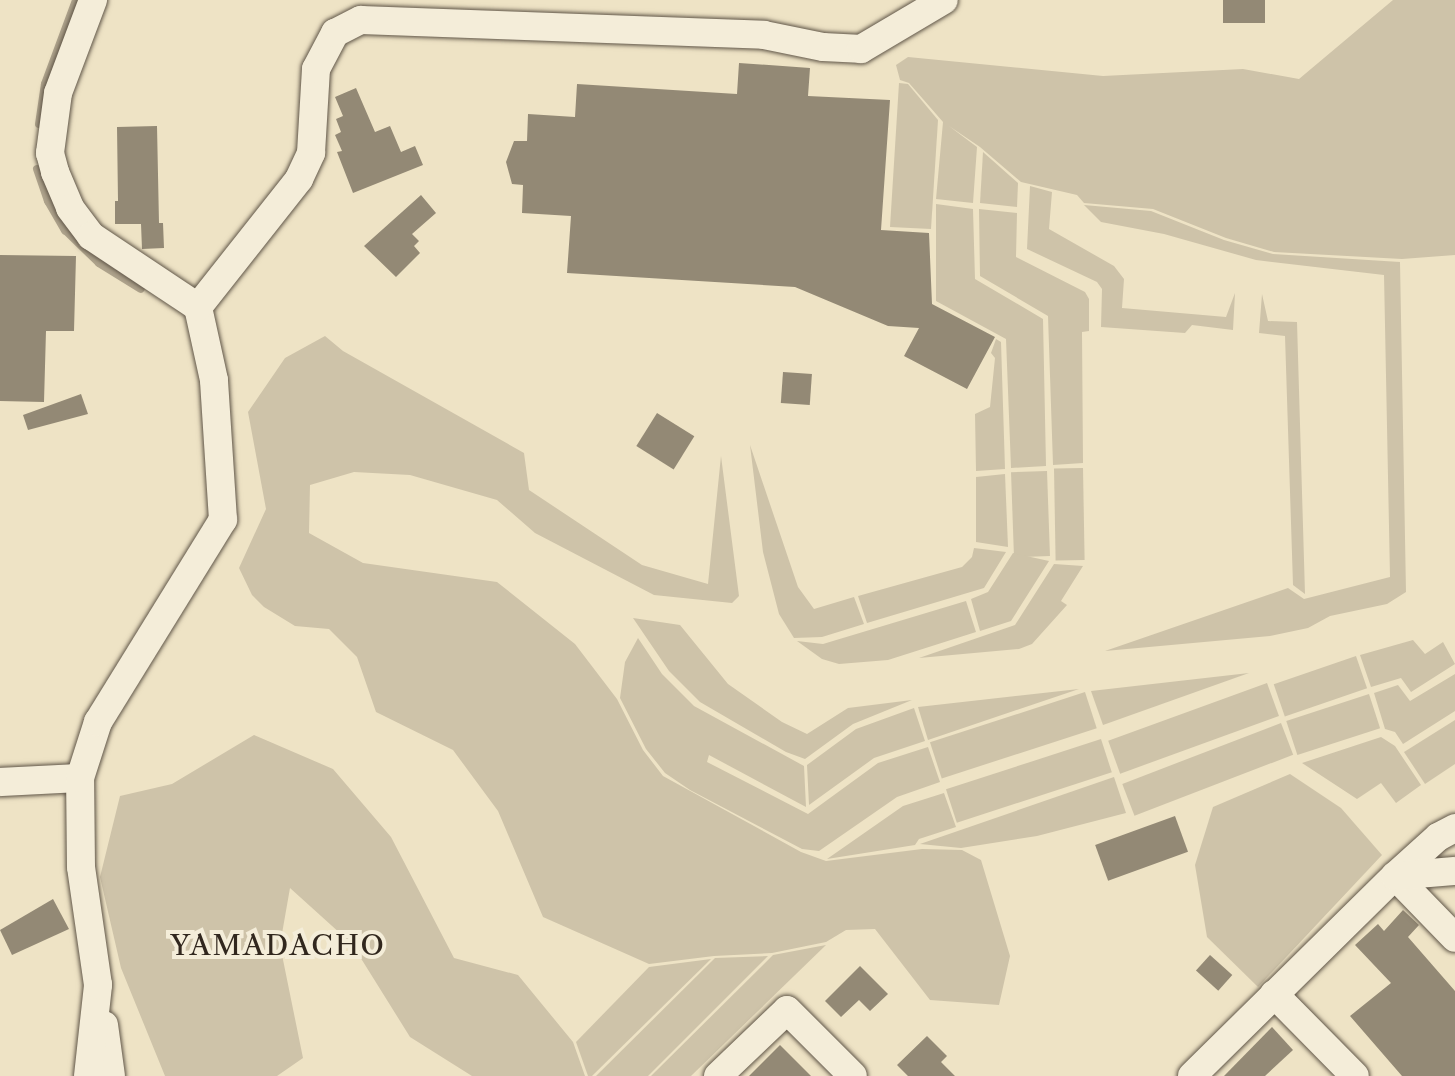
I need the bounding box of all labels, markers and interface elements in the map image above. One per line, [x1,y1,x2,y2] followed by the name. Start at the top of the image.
[170,928,386,962] district label: YAMADACHO

